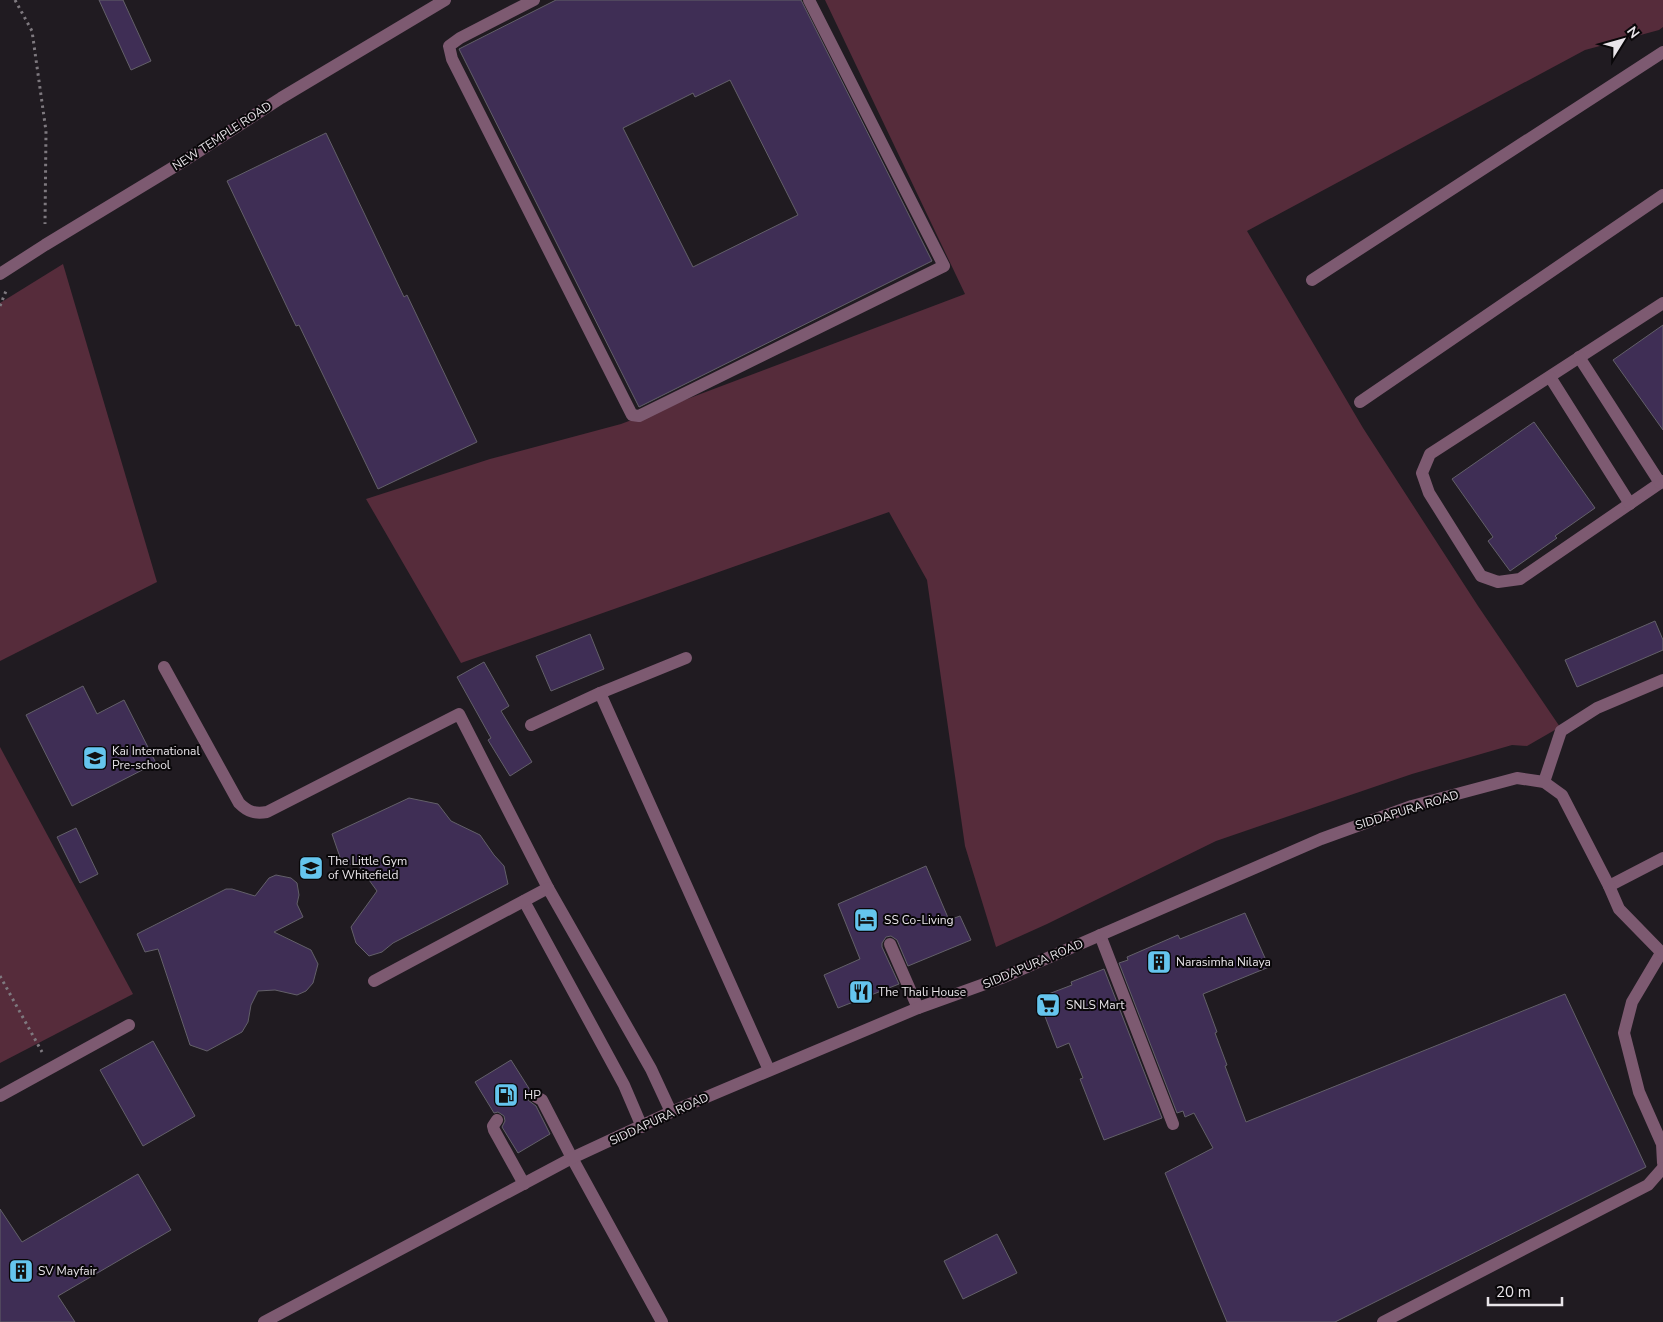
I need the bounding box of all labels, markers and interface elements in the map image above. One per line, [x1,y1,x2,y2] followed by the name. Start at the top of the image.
[1598,15,1648,65] north arrow
[1622,23,1644,42] text: N
[169,98,275,174] street label: NEW TEMPLE ROAD
[112,743,200,773] place label: Kai International Pre-school
[82,745,108,771] school or university icon: Kai International Pre-school
[1353,787,1461,833] street label: SIDDAPURA ROAD
[328,853,407,883] place label: The Little Gym of Whitefield
[298,855,324,881] school or university icon: The Little Gym of Whitefield
[853,907,879,933] hotel icon: SS Co-Living
[884,912,954,928] place label: SS Co-Living
[980,936,1086,992] street label: SIDDAPURA ROAD
[1146,949,1172,975] building icon: Narasimha Nilaya
[1176,954,1271,970] place label: Narasimha Nilaya
[848,979,874,1005] restaurant icon: The Thali House
[878,984,966,1000] place label: The Thali House
[1035,992,1061,1018] supermarket icon: SNLS Mart
[1066,997,1125,1013] place label: SNLS Mart
[493,1082,519,1108] fuel station icon: HP
[524,1087,541,1103] place label: HP
[607,1089,711,1149] street label: SIDDAPURA ROAD
[8,1258,34,1284] building icon: SV Mayfair
[38,1263,97,1279] place label: SV Mayfair
[1488,1274,1562,1306] scale bar
[1496,1282,1531,1302] text: 20 m

